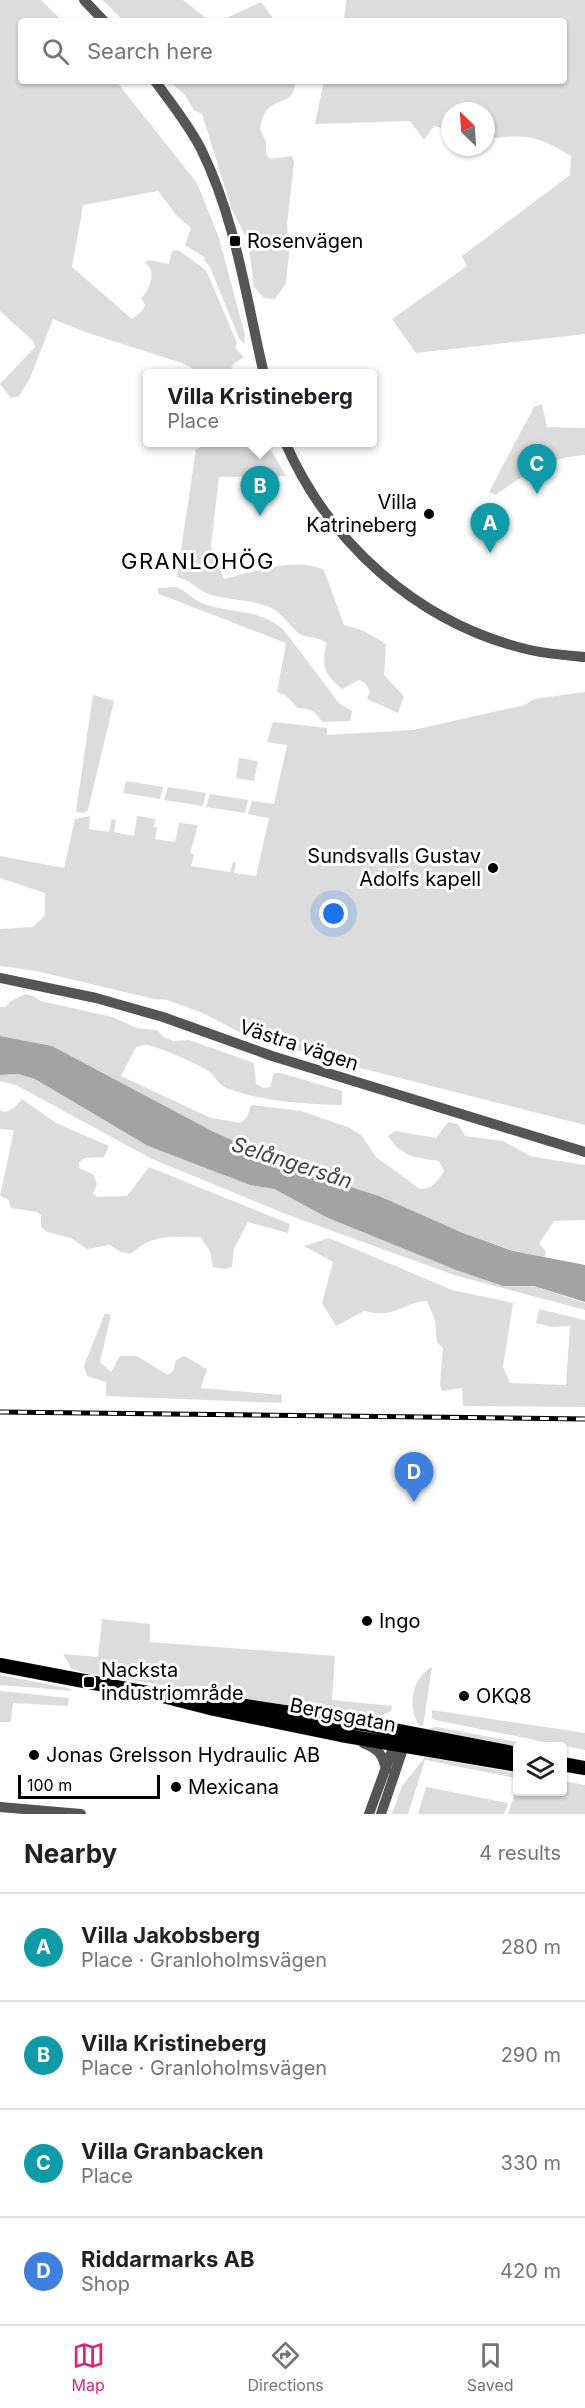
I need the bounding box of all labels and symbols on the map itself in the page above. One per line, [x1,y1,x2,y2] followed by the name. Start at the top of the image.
[441,102,495,156] north arrow
[247,229,363,253] place label: Rosenvägen
[228,234,242,248] marker: Rosenvägen
[518,444,556,494] pin: C
[240,466,280,516] pin: B
[306,490,417,537] place label: Villa Katrineberg
[470,504,510,553] pin: A
[422,507,436,521] marker: Villa Katrineberg
[121,548,275,574] district label: GRANLOHÖG
[307,844,481,891] place label: Sundsvalls Gustav Adolfs kapell
[486,861,500,875] marker: Sundsvalls Gustav Adolfs kapell
[319,899,348,928] your location
[236,1014,362,1076] street label: Västra vägen
[229,1131,356,1194] water label: Selångersån
[394,1452,434,1502] pin: D
[379,1609,420,1633] place label: Ingo
[360,1614,374,1628] marker: Ingo
[101,1658,244,1705] place label: Nacksta industriområde
[82,1675,96,1689] marker: Nacksta industriområde
[476,1684,532,1708] place label: OKQ8
[457,1689,471,1703] marker: OKQ8
[288,1693,398,1737] street label: Bergsgatan
[46,1743,320,1767] place label: Jonas Grelsson Hydraulic AB
[27,1748,41,1762] marker: Jonas Grelsson Hydraulic AB
[18,1772,160,1800] scale bar
[188,1775,279,1799] place label: Mexicana
[169,1780,183,1794] marker: Mexicana

